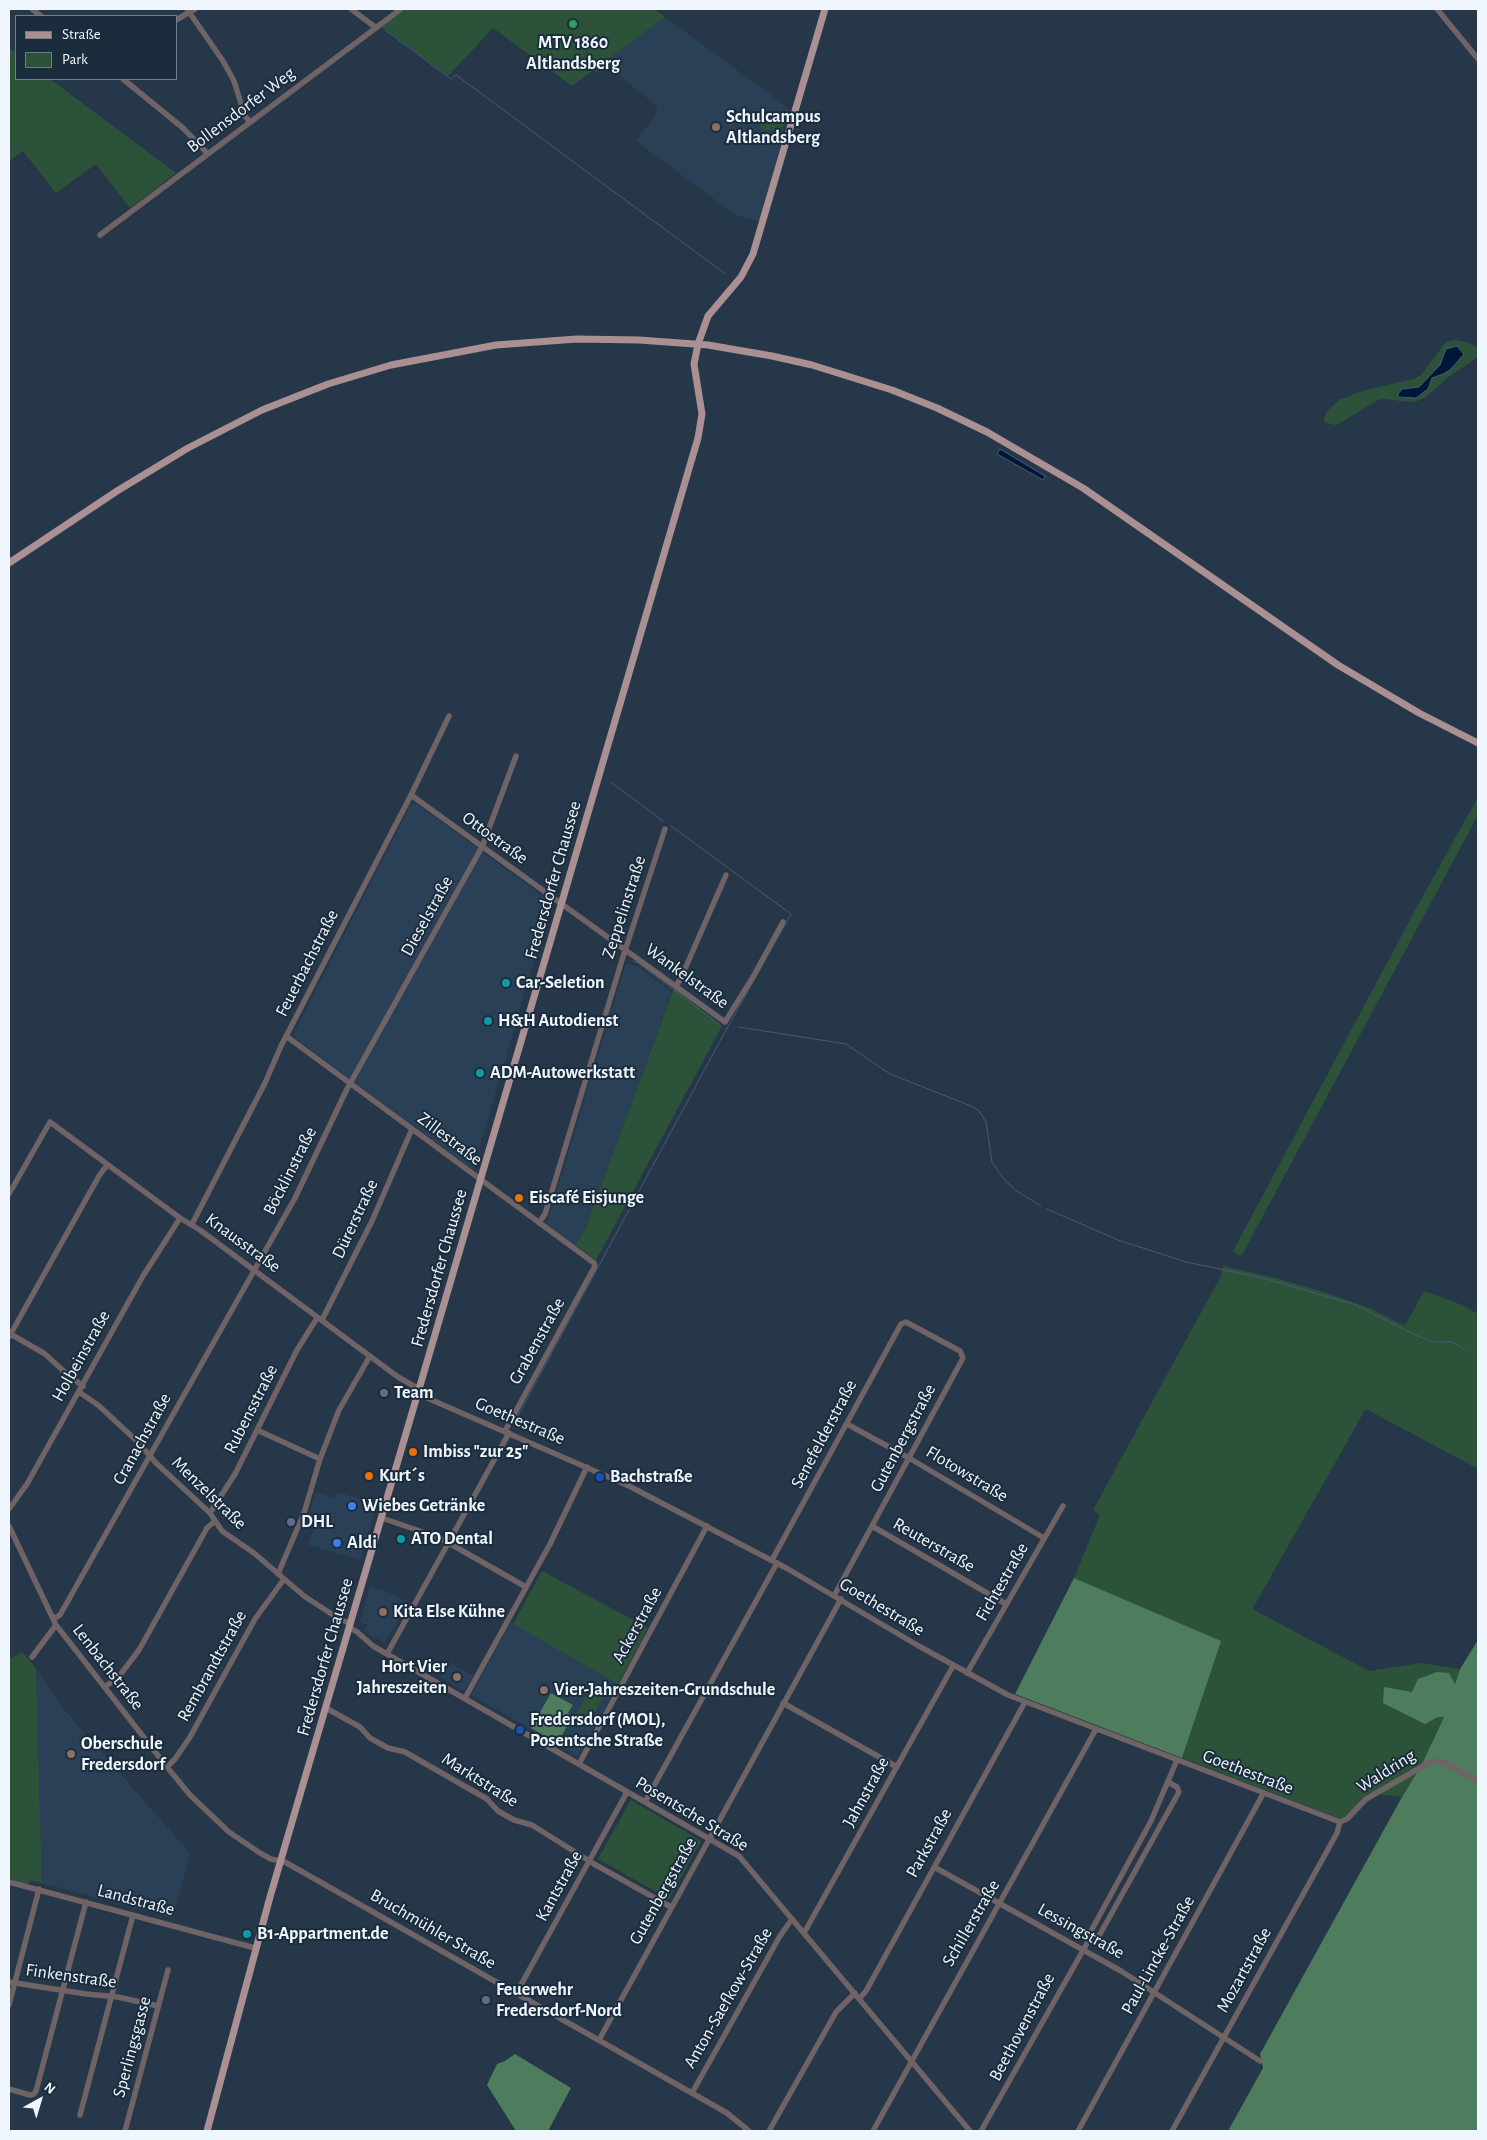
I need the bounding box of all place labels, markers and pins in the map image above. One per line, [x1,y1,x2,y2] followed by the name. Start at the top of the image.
[567,18,579,30] marker: MTV 1860 Altlandsberg
[526,32,620,74] place label: MTV 1860 Altlandsberg
[726,106,821,148] place label: Schulcampus Altlandsberg
[710,121,722,133] marker: Schulcampus Altlandsberg
[516,972,605,994] place label: Car-Seletion
[500,977,512,989] marker: Car-Seletion
[498,1010,618,1032] place label: H&H Autodienst
[482,1015,494,1027] marker: H&H Autodienst
[490,1062,635,1084] place label: ADM-Autowerkstatt
[474,1067,486,1079] marker: ADM-Autowerkstatt
[529,1187,644,1209] place label: Eiscafé Eisjunge
[513,1192,525,1204] marker: Eiscafé Eisjunge
[394,1382,433,1404] place label: Team
[378,1387,390,1399] marker: Team
[423,1441,528,1463] place label: Imbiss "zur 25"
[407,1446,419,1458] marker: Imbiss "zur 25"
[379,1465,425,1487] place label: Kurt´s
[610,1466,693,1488] place label: Bachstraße
[363,1470,375,1482] marker: Kurt´s
[594,1471,606,1483] marker: Bachstraße
[362,1495,485,1517] place label: Wiebes Getränke
[346,1500,358,1512] marker: Wiebes Getränke
[301,1511,333,1533] place label: DHL
[285,1516,297,1528] marker: DHL
[411,1528,493,1550] place label: ATO Dental
[347,1532,377,1554] place label: Aldi
[395,1533,407,1545] marker: ATO Dental
[331,1537,343,1549] marker: Aldi
[393,1601,505,1623] place label: Kita Else Kühne
[377,1606,389,1618] marker: Kita Else Kühne
[357,1656,447,1698] place label: Hort Vier Jahreszeiten
[451,1671,463,1683] marker: Hort Vier Jahreszeiten
[554,1679,775,1701] place label: Vier-Jahreszeiten-Grundschule
[538,1684,550,1696] marker: Vier-Jahreszeiten-Grundschule
[530,1709,665,1752] place label: Fredersdorf (MOL), Posentsche Straße
[514,1724,526,1736] marker: Fredersdorf (MOL), Posentsche Straße
[81,1733,165,1776] place label: Oberschule Fredersdorf
[65,1748,77,1760] marker: Oberschule Fredersdorf
[257,1923,388,1945] place label: B1-Appartment.de
[241,1928,253,1940] marker: B1-Appartment.de
[496,1979,622,2022] place label: Feuerwehr Fredersdorf-Nord
[480,1994,492,2006] marker: Feuerwehr Fredersdorf-Nord

